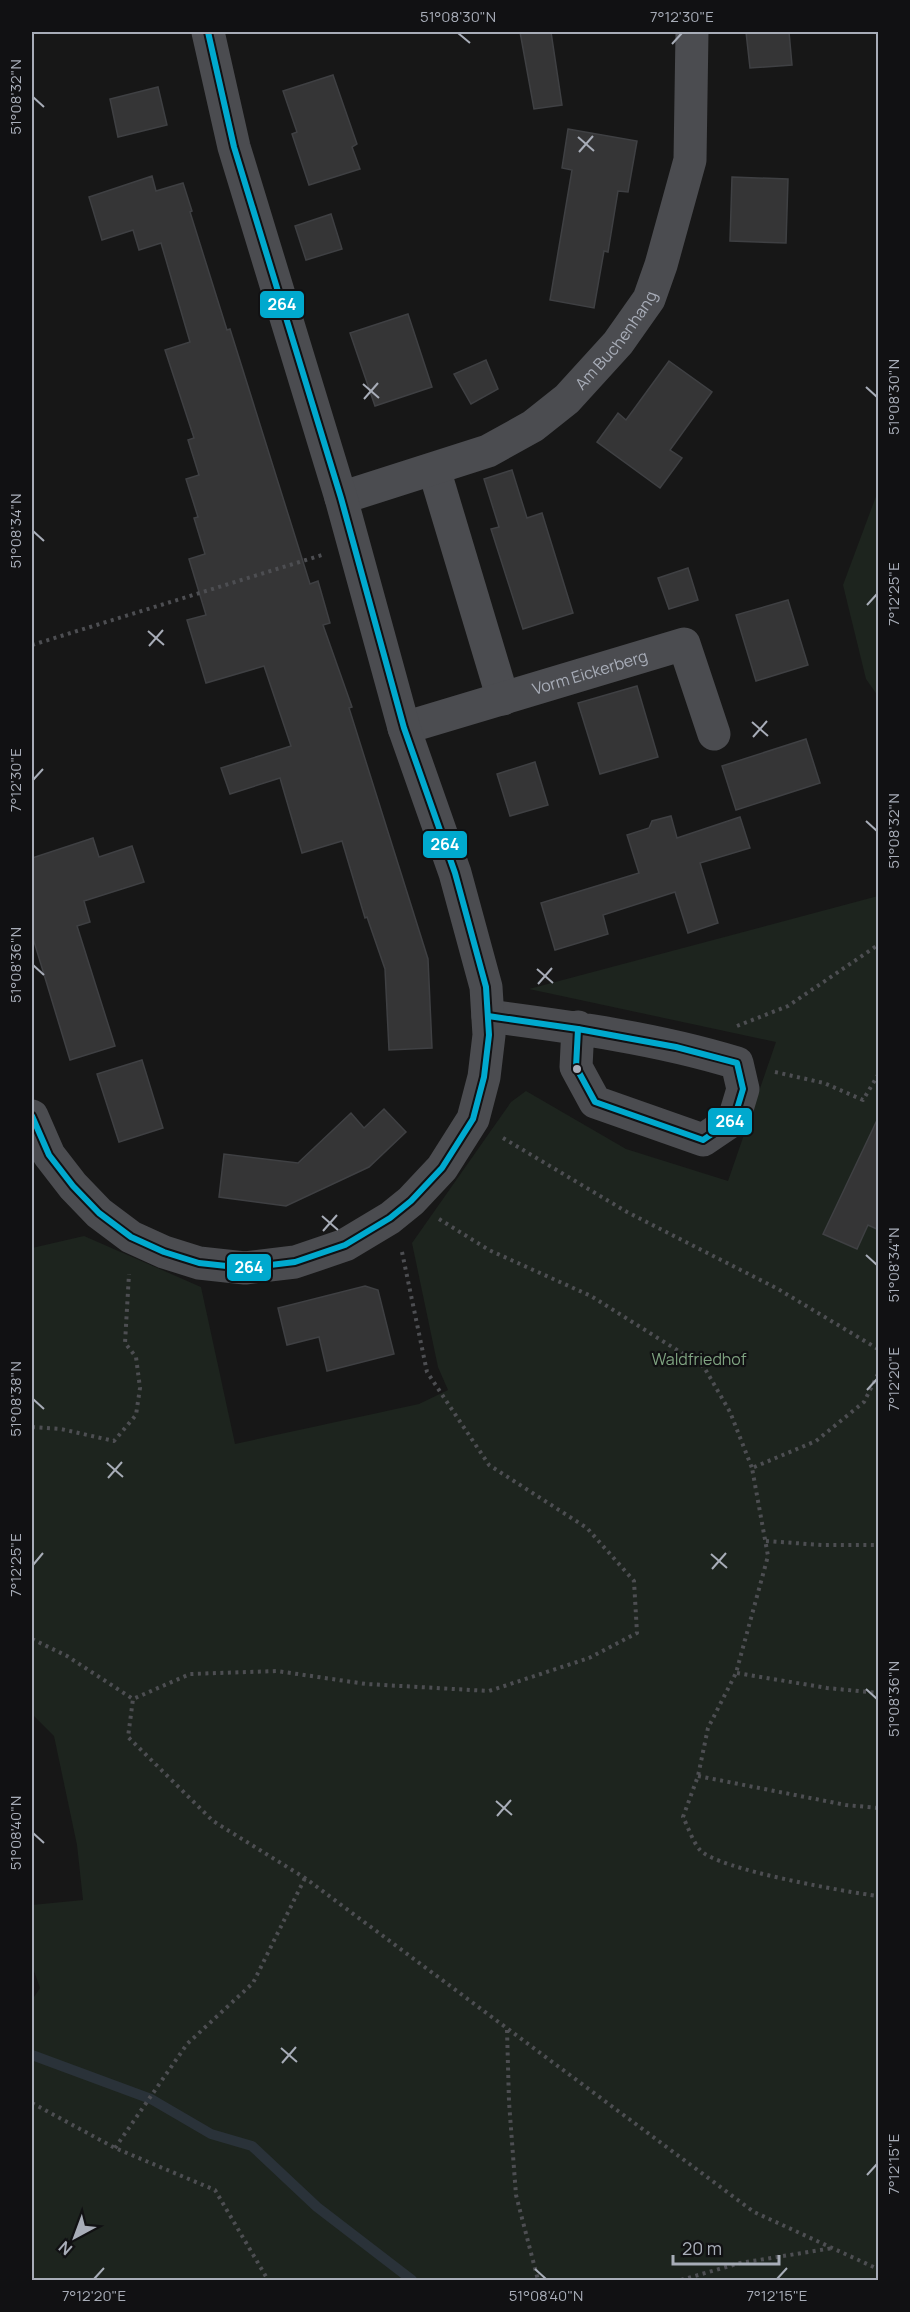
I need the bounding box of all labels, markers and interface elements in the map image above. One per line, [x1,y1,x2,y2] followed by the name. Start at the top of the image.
[420,6,496,27] text: 51°08'30"N
[650,6,714,27] text: 7°12'30"E
[5,59,26,135] text: 51°08'32"N
[570,288,662,394] street label: Am Buchenhang
[259,290,305,319] line badge: 264
[267,293,297,315] text: 264
[883,359,904,435] text: 51°08'30"N
[5,493,26,569] text: 51°08'34"N
[883,562,904,626] text: 7°12'25"E
[530,645,650,700] street label: Vorm Eickerberg
[5,748,26,812] text: 7°12'30"E
[883,793,904,869] text: 51°08'32"N
[422,830,468,859] line badge: 264
[430,833,460,855] text: 264
[5,927,26,1003] text: 51°08'36"N
[571,1063,583,1075] unlabelled marker
[707,1107,753,1136] line badge: 264
[715,1110,745,1132] text: 264
[883,1227,904,1303] text: 51°08'34"N
[226,1253,272,1282] line badge: 264
[234,1256,264,1278] text: 264
[883,1347,904,1411] text: 7°12'20"E
[652,1348,747,1370] park label: Waldfriedhof
[5,1361,26,1437] text: 51°08'38"N
[5,1533,26,1597] text: 7°12'25"E
[883,1661,904,1737] text: 51°08'36"N
[5,1796,26,1870] text: 51°08'40"N
[883,2134,904,2194] text: 7°12'15"E
[45,2207,105,2267] north arrow
[673,2228,780,2266] scale bar
[54,2236,77,2260] text: N
[682,2236,722,2260] text: 20 m
[62,2285,126,2306] text: 7°12'20"E
[509,2285,583,2306] text: 51°08'40"N
[747,2285,807,2306] text: 7°12'15"E

